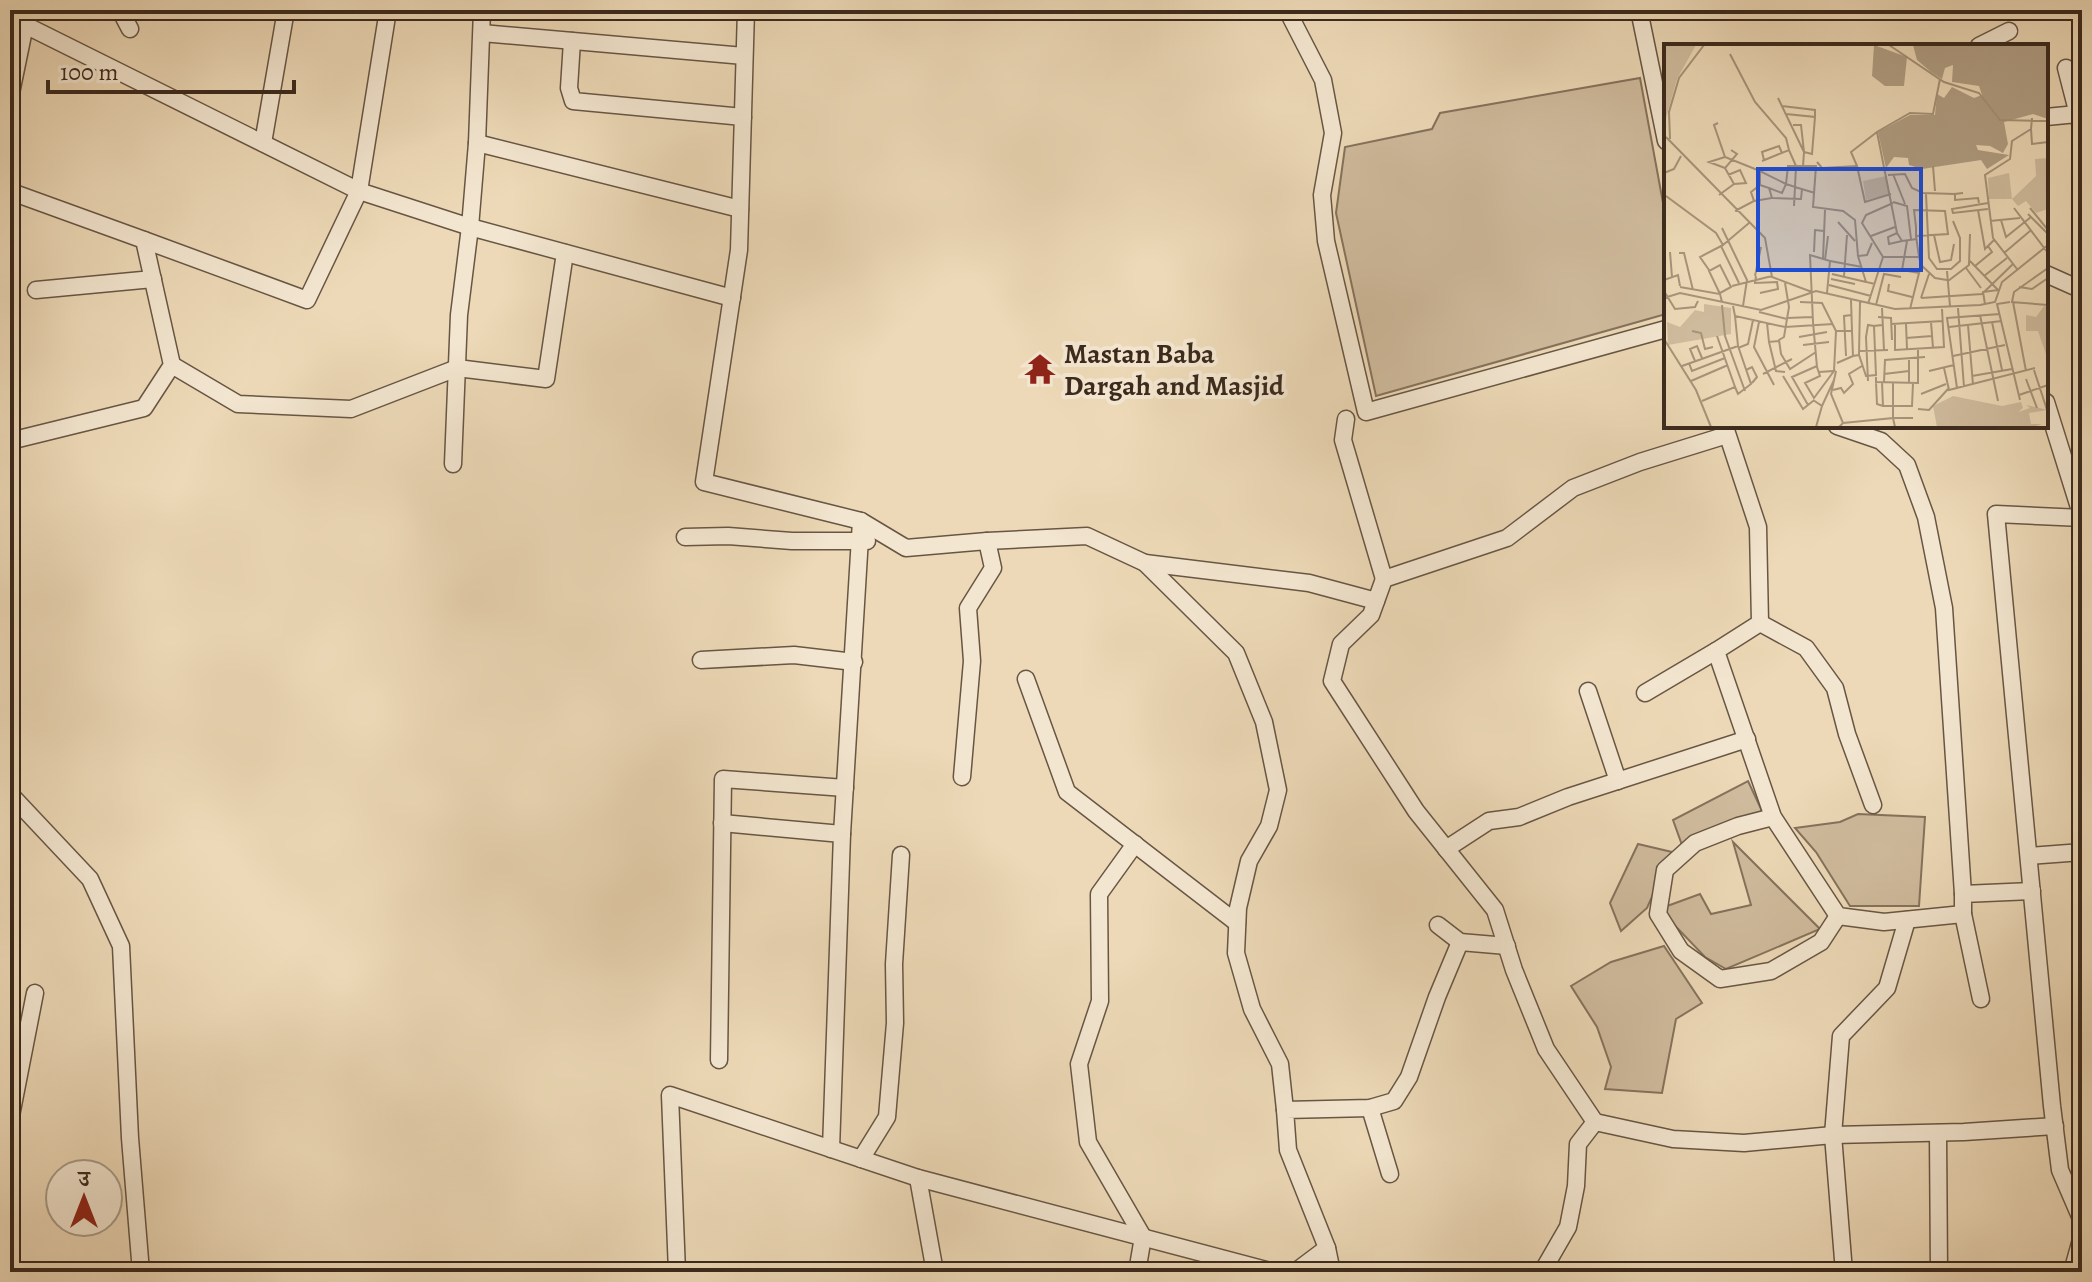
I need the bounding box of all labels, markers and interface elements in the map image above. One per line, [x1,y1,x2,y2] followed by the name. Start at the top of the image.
[48,44,294,94] scale bar
[1664,44,2048,428] inset map
[60,56,119,88] text: 100 m
[1064,335,1285,405] place label: Mastan Baba Dargah and Masjid
[1023,352,1057,386] temple icon: Mastan Baba Dargah and Masjid
[44,1158,124,1238] north arrow
[76,1164,91,1194] text: उ

